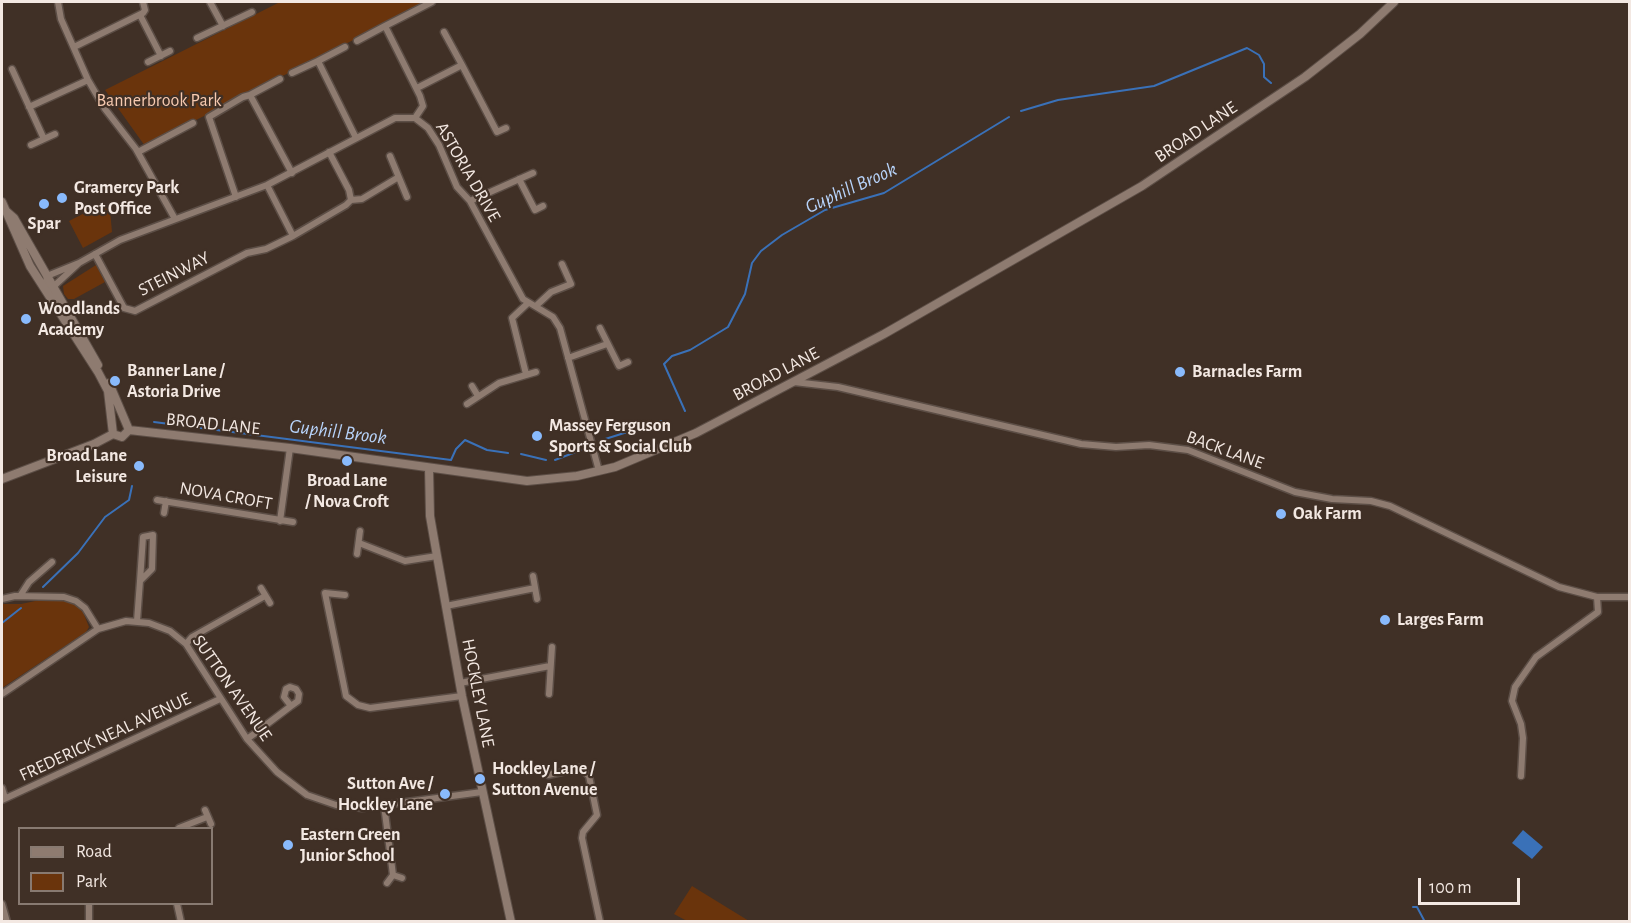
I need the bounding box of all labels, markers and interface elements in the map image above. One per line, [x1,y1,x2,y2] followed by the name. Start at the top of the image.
[96,90,222,112] park label: Bannerbrook Park
[1151,97,1241,167] street label: BROAD LANE
[431,118,505,226] street label: ASTORIA DRIVE
[801,157,901,219] water label: Guphill Brook
[74,177,179,219] place label: Gramercy Park Post Office
[55,191,69,205] marker: Gramercy Park Post Office
[37,197,51,211] marker: Spar
[27,213,61,235] place label: Spar
[135,247,213,301] street label: STEINWAY
[38,298,120,340] place label: Woodlands Academy
[19,312,33,326] marker: Woodlands Academy
[729,342,823,406] street label: BROAD LANE
[127,360,225,403] place label: Banner Lane / Astoria Drive
[1192,361,1302,383] place label: Barnacles Farm
[1173,365,1187,379] marker: Barnacles Farm
[108,374,122,388] marker: Banner Lane / Astoria Drive
[165,408,261,440] street label: BROAD LANE
[288,414,388,450] water label: Guphill Brook
[549,415,692,458] place label: Massey Ferguson Sports & Social Club
[1183,426,1267,474] street label: BACK LANE
[530,429,544,443] marker: Massey Ferguson Sports & Social Club
[46,445,127,488] place label: Broad Lane Leisure
[340,454,354,468] marker: Broad Lane / Nova Croft
[132,459,146,473] marker: Broad Lane Leisure
[305,470,389,512] place label: Broad Lane / Nova Croft
[178,477,274,515] street label: NOVA CROFT
[1293,503,1362,525] place label: Oak Farm
[1274,507,1288,521] marker: Oak Farm
[1397,609,1484,631] place label: Larges Farm
[1378,613,1392,627] marker: Larges Farm
[187,631,277,745] street label: SUTTON AVENUE
[457,637,499,749] street label: HOCKLEY LANE
[16,688,194,786] street label: FREDERICK NEAL AVENUE
[492,758,597,800] place label: Hockley Lane / Sutton Avenue
[473,772,487,786] marker: Hockley Lane / Sutton Avenue
[338,773,433,816] place label: Sutton Ave / Hockley Lane
[438,787,452,801] marker: Sutton Ave / Hockley Lane
[300,824,401,866] place label: Eastern Green Junior School
[18,827,213,905] legend
[281,838,295,852] marker: Eastern Green Junior School
[76,843,112,861] text: Road
[1421,866,1523,904] scale bar
[76,873,107,891] text: Park
[1429,879,1472,897] text: 100 m

